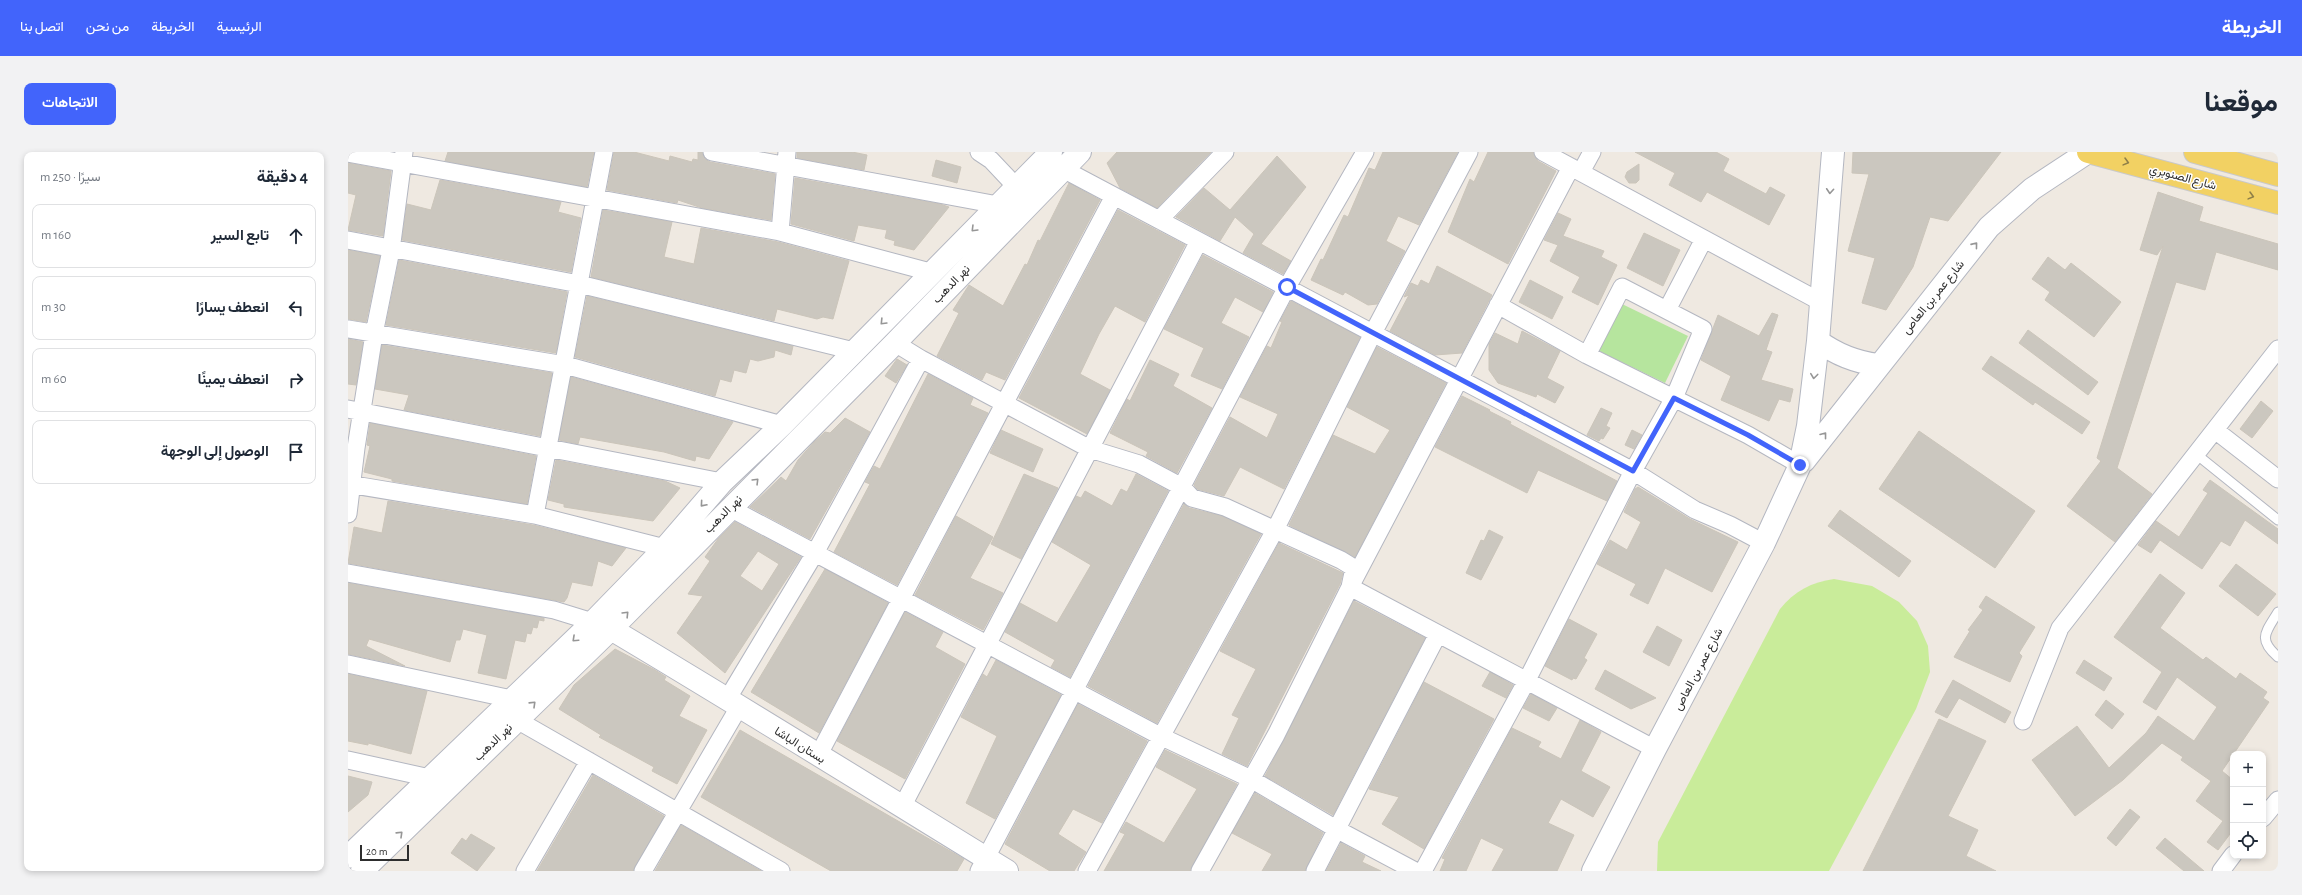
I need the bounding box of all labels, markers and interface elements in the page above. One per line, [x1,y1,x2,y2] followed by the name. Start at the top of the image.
[2222,18,2282,37] text: الخريطة
[20,20,64,34] text: اتصل بنا
[86,20,129,34] text: من نحن
[151,20,195,34] text: الخريطة
[217,20,262,34] text: الرئيسية
[24,83,116,125] button: الاتجاهات
[2204,89,2278,117] text: موقعنا
[2122,157,2129,166] one-way arrow
[2147,162,2218,196] street label: شارع الصنوبري
[257,168,308,185] text: 4 دقيقة
[40,171,101,184] text: سيرًا · 250 m
[1826,188,1835,194] one-way arrow
[2248,191,2254,199] one-way arrow
[971,224,979,232] one-way arrow
[285,225,307,247] icon: ahead
[211,228,269,243] text: تابع السير
[41,229,71,242] text: 160 m
[1970,242,1977,249] one-way arrow
[1900,258,1969,338] street label: شارع عمر بن العاص
[930,263,973,307] street label: نهر الدهب
[1278,278,1296,296] route start
[285,297,307,319] icon: left
[196,300,269,315] text: انعطف يسارًا
[41,301,66,314] text: 30 m
[880,317,888,325] one-way arrow
[285,369,307,391] icon: right
[198,372,269,387] text: انعطف يمينًا
[41,373,67,386] text: 60 m
[1810,373,1819,379] one-way arrow
[1820,432,1827,439] one-way arrow
[285,441,307,463] icon: arrive
[161,444,269,459] text: الوصول إلى الوجهة
[1791,456,1809,474] route end
[752,478,759,486] one-way arrow
[702,493,746,537] street label: نهر الدهب
[700,499,707,506] one-way arrow
[621,611,629,619] one-way arrow
[1671,626,1727,714] street label: شارع عمر بن العاص
[572,634,580,642] one-way arrow
[528,701,536,709] one-way arrow
[472,721,516,764] street label: نهر الدهب
[772,725,828,766] street label: بستان الباشا
[2230,751,2266,859] map controls
[2230,751,2266,787] button: +
[2230,787,2266,823] button: −
[2230,823,2266,859] button: locate
[395,831,403,839] one-way arrow
[360,843,409,862] scale bar
[366,846,387,857] text: 20 m

